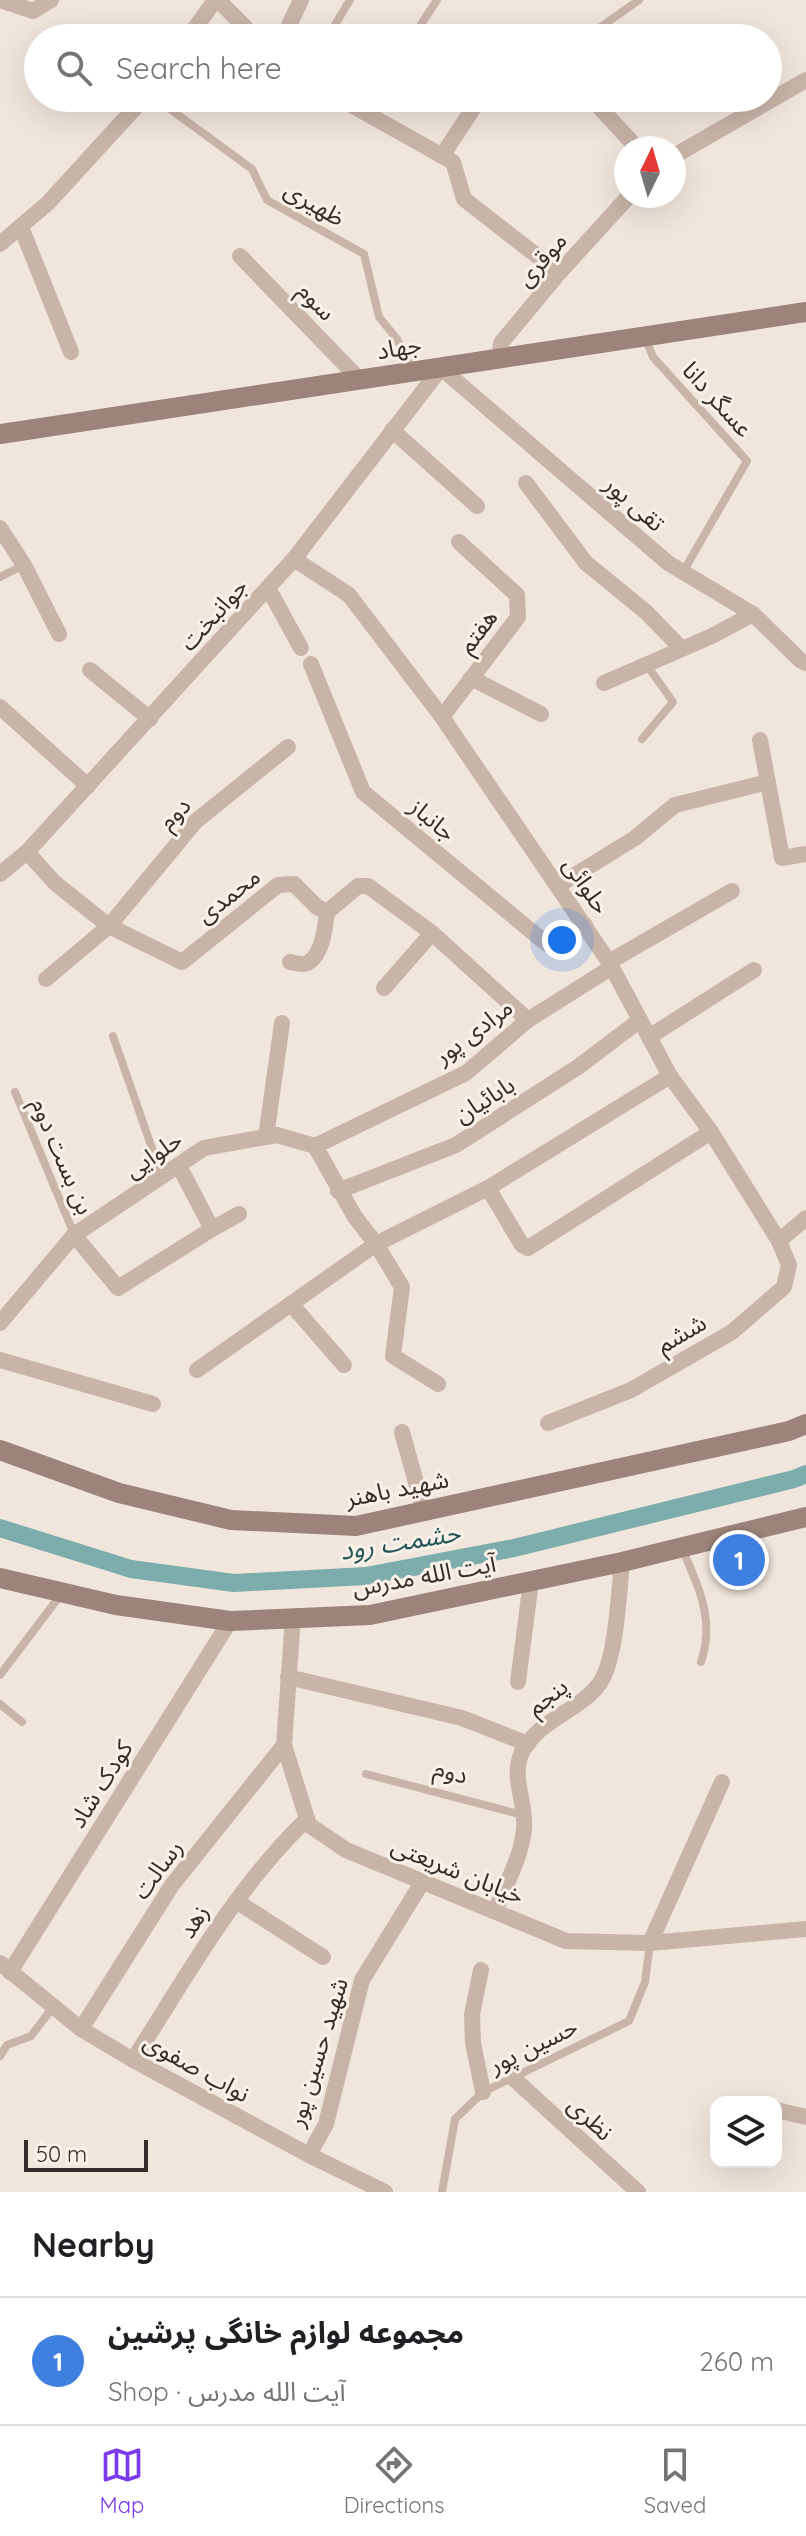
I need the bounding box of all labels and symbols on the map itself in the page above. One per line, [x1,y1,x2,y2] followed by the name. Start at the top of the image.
[614,136,686,208] north arrow
[279,174,351,232] street label: ظهیری
[509,226,573,292] street label: موقری
[289,276,342,329] street label: سوم
[375,329,423,365] street label: جهاد
[676,355,760,443] street label: عسگر دانا
[597,468,671,538] street label: تقی پور
[173,571,253,657] street label: جوانبخت
[451,603,506,661] street label: هفتم
[151,790,199,838] street label: دوم
[403,790,462,847] street label: جانباز
[557,851,617,919] street label: حلوائی
[190,861,266,929] street label: محمدی
[542,920,582,960] your location
[427,992,519,1072] street label: مرادی پور
[448,1069,520,1129] street label: بابائیان
[21,1093,101,1220] street label: بن بست دوم
[118,1124,188,1184] street label: حلوایی
[651,1307,713,1362] street label: ششم
[342,1463,451,1513] street label: شهید باهنر
[337,1515,463,1567] water label: حشمت رود
[713,1530,765,1590] pin: 1
[350,1547,499,1602] street label: آیت الله مدرس
[520,1671,575,1724] street label: پنجم
[61,1734,139,1833] street label: کودک شاد
[430,1752,471,1794] street label: دوم
[387,1830,529,1910] street label: خیابان شریعتی
[125,1833,189,1905] street label: رسالت
[171,1898,215,1944] street label: زهد
[280,1974,355,2131] street label: شهید حسین پور
[483,2011,583,2081] street label: حسین پور
[139,2026,255,2108] street label: نواب صفوی
[562,2090,620,2146] street label: نظری
[24,2136,148,2172] scale bar

